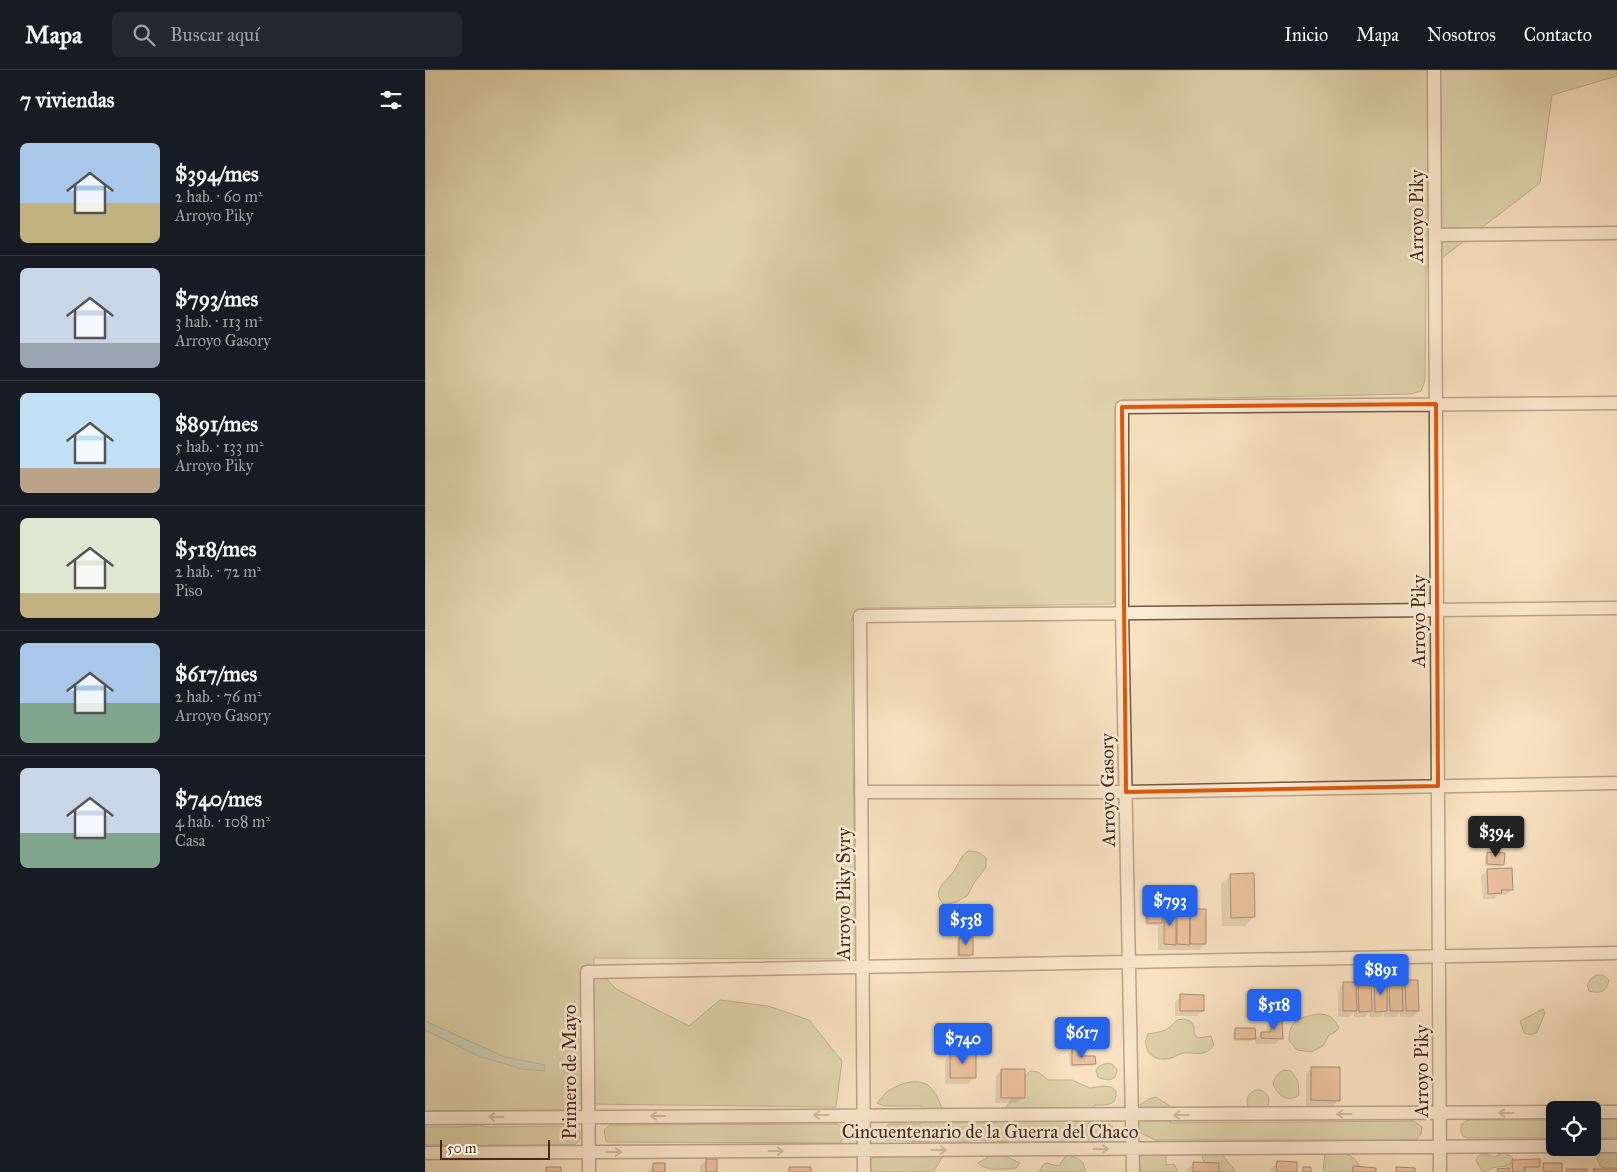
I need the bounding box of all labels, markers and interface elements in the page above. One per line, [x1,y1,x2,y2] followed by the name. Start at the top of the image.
[112,12,462,57] search box
[25,20,82,50] text: Mapa
[130,21,158,49] icon: search
[170,23,259,46] text: Buscar aquí
[1284,24,1328,46] text: Inicio
[1356,24,1399,46] text: Mapa
[1427,24,1496,46] text: Nosotros
[1524,24,1592,46] text: Contacto
[377,86,405,114] icon: filters
[20,87,114,113] text: 7 viviendas
[175,161,259,187] text: $394/mes
[60,163,120,223] icon: home
[1405,168,1428,263] street label: Arroyo Piky
[175,187,263,206] text: 2 hab. · 60 m²
[175,206,253,225] text: Arroyo Piky
[175,286,258,312] text: $793/mes
[60,288,120,348] icon: home
[175,312,263,331] text: 3 hab. · 113 m²
[175,331,271,350] text: Arroyo Gasory
[175,411,258,437] text: $891/mes
[60,413,120,473] icon: home
[175,437,264,456] text: 5 hab. · 133 m²
[175,456,253,475] text: Arroyo Piky
[175,536,256,562] text: $518/mes
[60,538,120,598] icon: home
[175,562,261,581] text: 2 hab. · 72 m²
[1407,573,1430,668] street label: Arroyo Piky
[175,581,203,600] text: Piso
[175,661,257,687] text: $617/mes
[60,663,120,723] icon: home
[175,687,262,706] text: 2 hab. · 76 m²
[175,706,271,725] text: Arroyo Gasory
[1095,732,1120,848] street label: Arroyo Gasory
[175,786,262,812] text: $740/mes
[60,788,120,848] icon: home
[175,812,270,831] text: 4 hab. · 108 m²
[1466,816,1526,858] pin: $394
[1479,822,1513,841] text: $394
[832,827,855,961] street label: Arroyo Piky Syry
[175,831,205,850] text: Casa
[1140,884,1200,927] pin: $793
[1153,891,1187,910] text: $793
[936,904,996,946] pin: $538
[950,910,982,929] text: $538
[1351,954,1411,996] pin: $891
[1365,960,1397,979] text: $891
[1244,988,1304,1031] pin: $518
[1258,995,1290,1014] text: $518
[558,1004,581,1140] street label: Primero de Mayo
[1052,1016,1112,1059] pin: $617
[933,1022,993,1065] pin: $740
[1066,1023,1098,1042] text: $617
[1410,1023,1433,1118] street label: Arroyo Piky
[945,1029,981,1048] text: $740
[1546,1101,1601,1156] map controls
[1546,1101,1601,1156] button: locate
[1499,1108,1515,1118] one-way arrow
[1336,1109,1352,1119] one-way arrow
[1174,1110,1190,1120] one-way arrow
[651,1111,667,1121] one-way arrow
[813,1111,829,1120] one-way arrow
[488,1112,504,1122] one-way arrow
[842,1120,1139,1143] street label: Cincuentenario de la Guerra del Chaco
[440,1137,550,1160] scale bar
[447,1140,476,1157] text: 50 m
[1092,1144,1109,1154] one-way arrow
[930,1145,946,1155] one-way arrow
[768,1146,784,1156] one-way arrow
[605,1147,621,1157] one-way arrow

